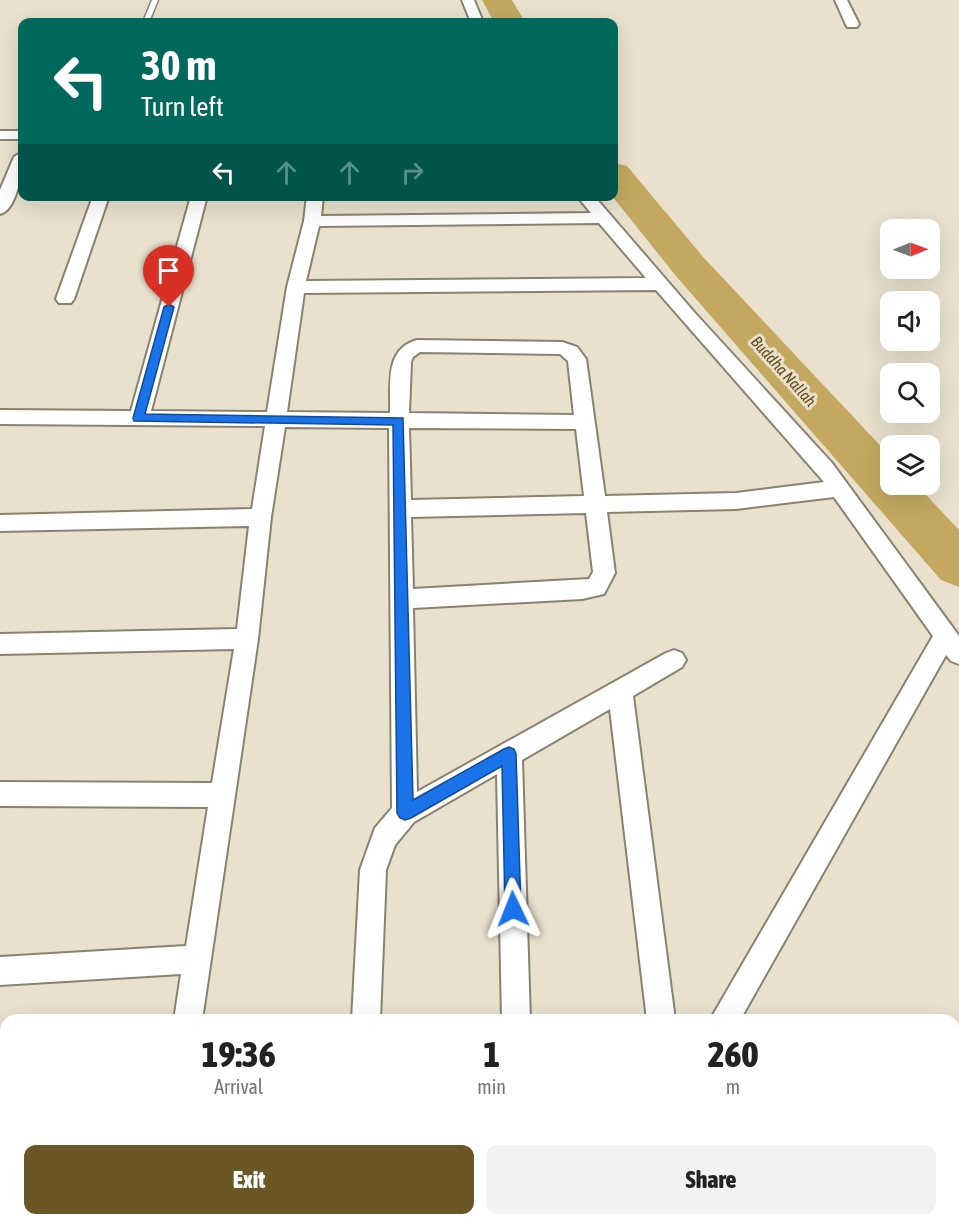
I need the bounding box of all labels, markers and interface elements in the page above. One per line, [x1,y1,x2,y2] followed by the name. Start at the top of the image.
[141,41,216,89] text: 30 m
[42,42,120,120] icon: left
[141,91,224,122] text: Turn left
[207,156,240,189] icon: left
[270,156,303,189] icon: ahead
[333,156,366,189] icon: ahead
[396,156,429,189] icon: right
[880,219,940,279] north arrow
[880,219,940,495] map controls
[143,245,194,307] pin
[152,254,185,287] icon: arrive
[880,291,940,351] button: sound
[748,332,820,410] water label: Buddha Nallah
[880,363,940,423] button: search
[880,435,940,495] button: layers
[481,877,545,941] position arrow
[202,1033,276,1075] text: 19:36
[483,1033,500,1075] text: 1
[708,1033,758,1075] text: 260
[214,1075,263,1098] text: Arrival
[477,1075,506,1098] text: min
[726,1075,740,1098] text: m
[24,1145,474,1214] button: Exit
[486,1145,936,1214] button: Share

